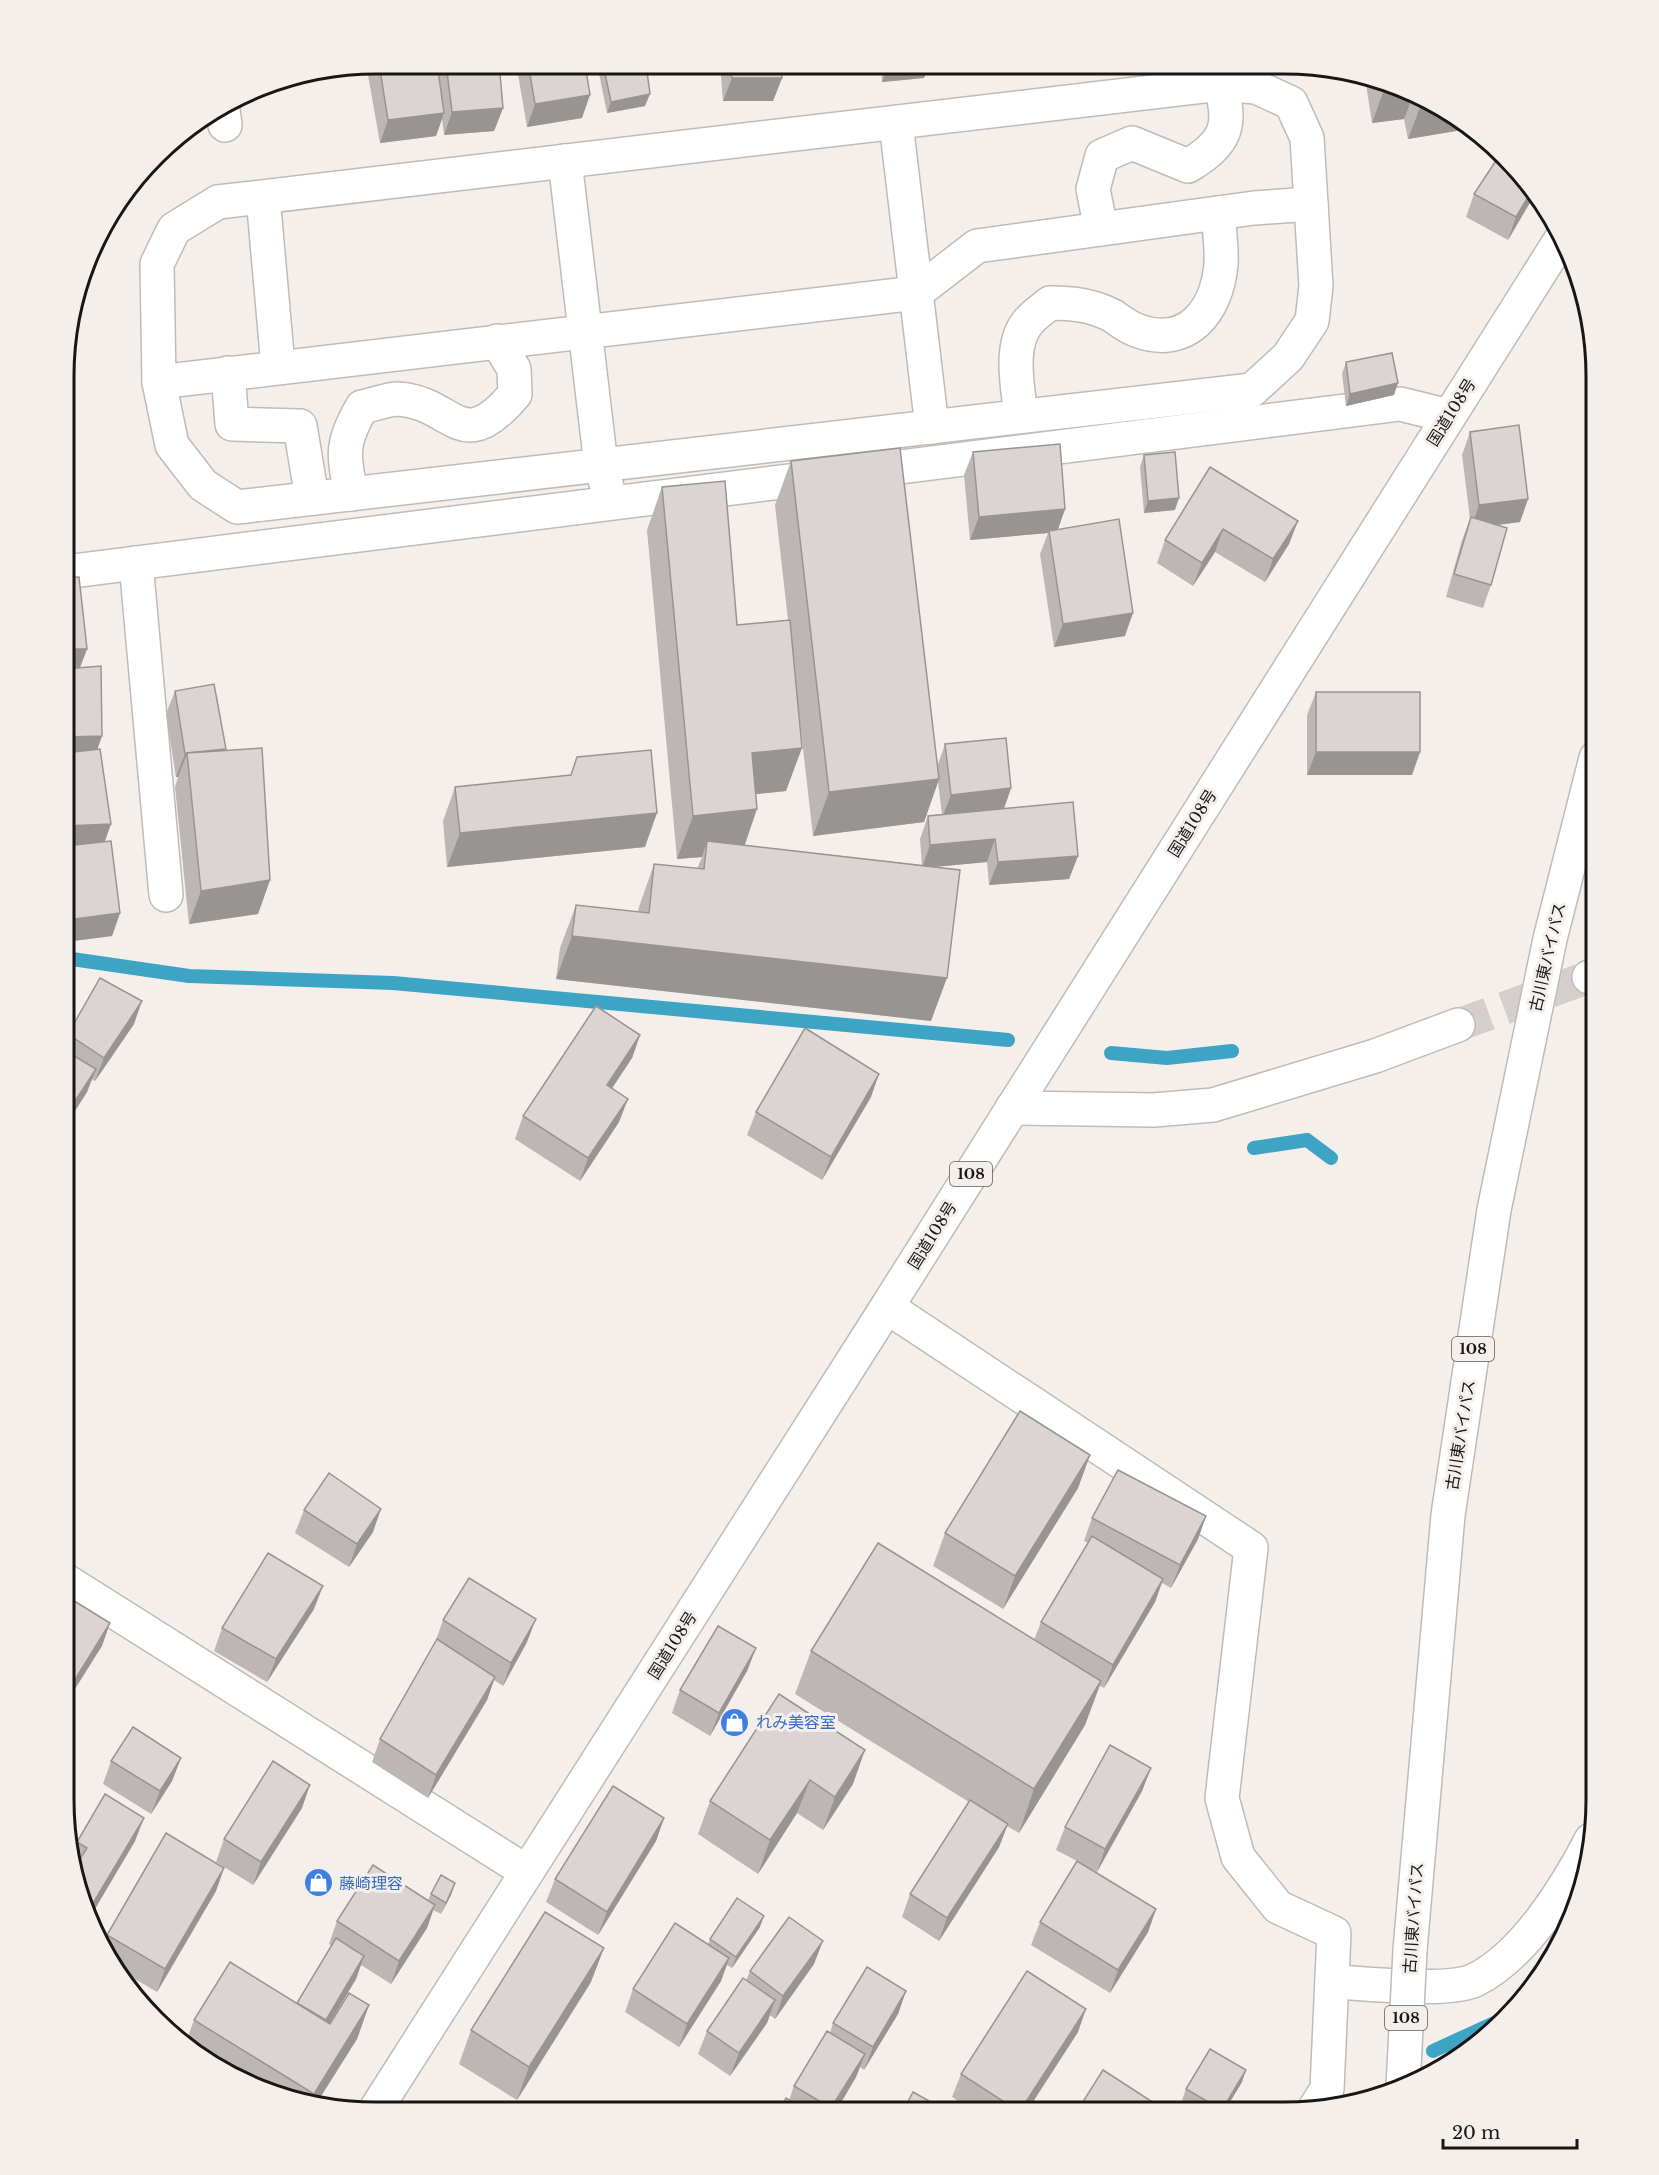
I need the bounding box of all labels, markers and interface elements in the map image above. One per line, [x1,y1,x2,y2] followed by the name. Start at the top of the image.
[1422,374,1480,450] street label: 国道108号
[1163,785,1221,861] street label: 国道108号
[1525,900,1569,1014] street label: 古川東バイパス
[950,1162,992,1186] road number: 108
[903,1197,961,1273] street label: 国道108号
[1452,1337,1494,1361] road number: 108
[1441,1378,1479,1492] street label: 古川東バイパス
[643,1607,701,1683] street label: 国道108号
[719,1706,751,1738] shop icon: れみ美容室
[756,1712,836,1732] place label: れみ美容室
[1399,1862,1427,1974] street label: 古川東バイパス
[302,1867,334,1899] shop icon: 藤崎理容
[339,1873,403,1893] place label: 藤崎理容
[1385,2006,1427,2030] road number: 108
[1443,2112,1576,2150] scale bar
[1452,2122,1500,2144] text: 20 m

